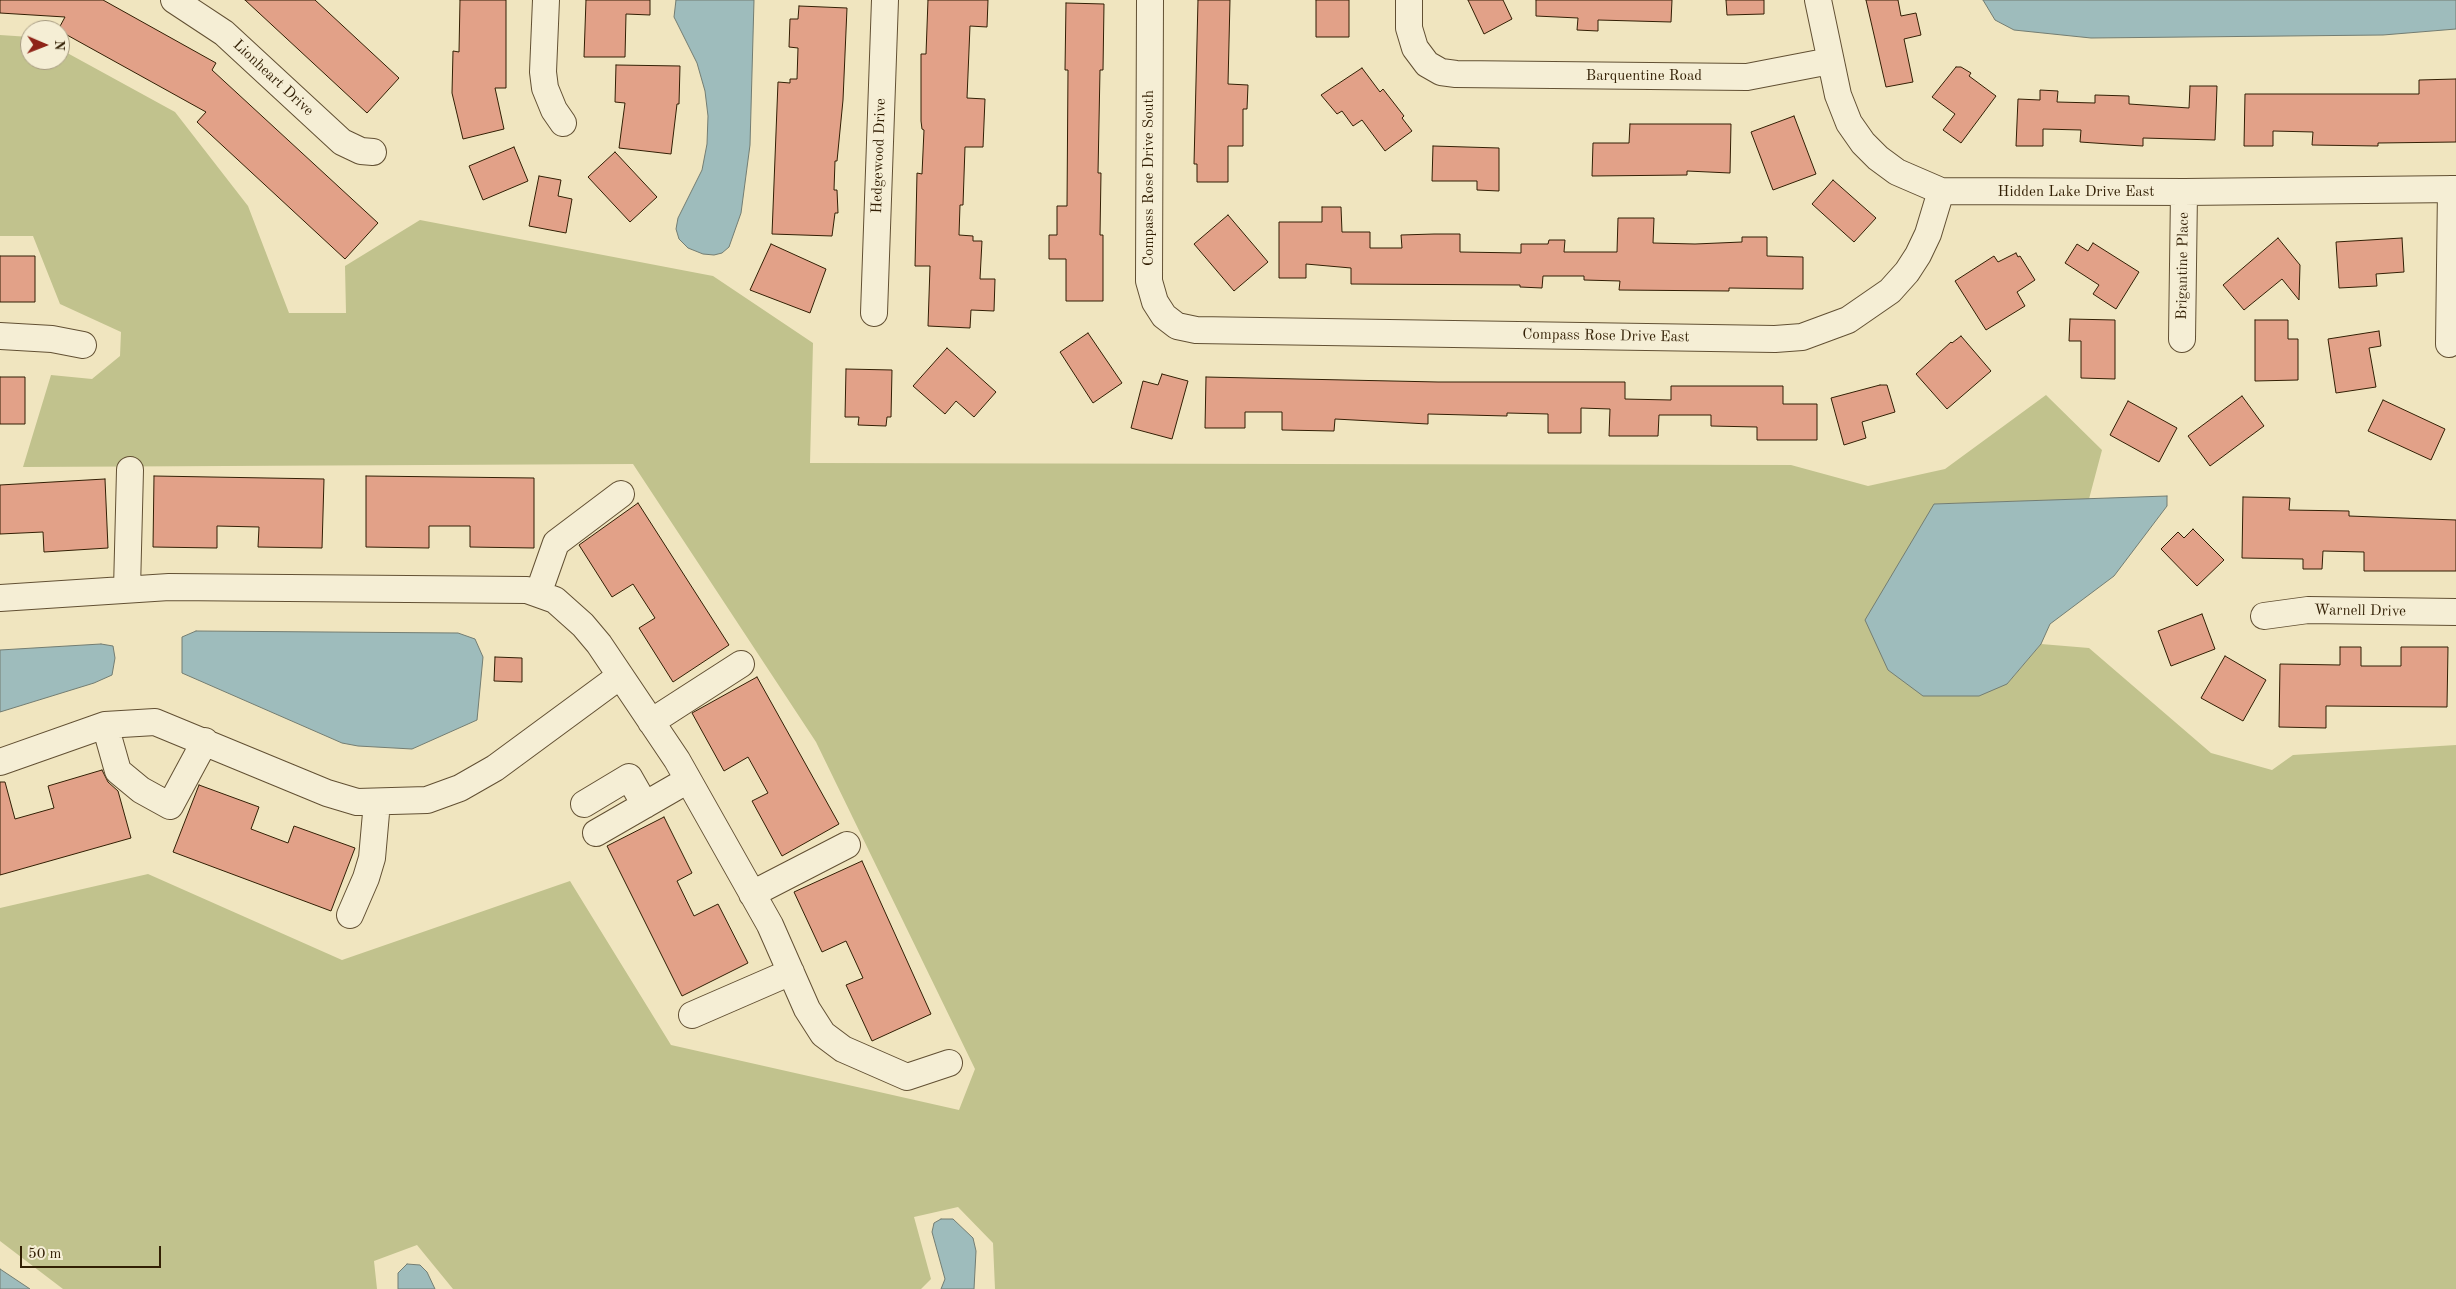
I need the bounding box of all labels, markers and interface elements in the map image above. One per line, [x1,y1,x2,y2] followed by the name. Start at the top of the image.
[20,20,70,70] north arrow
[229,36,317,120] street label: Lionheart Drive
[52,40,66,51] text: N
[1586,67,1702,85] street label: Barquentine Road
[1140,90,1158,266] street label: Compass Rose Drive South
[868,98,890,214] street label: Hedgewood Drive
[1998,183,2154,201] street label: Hidden Lake Drive East
[2173,212,2193,320] street label: Brigantine Place
[1522,326,1690,346] street label: Compass Rose Drive East
[2314,601,2406,621] street label: Warnell Drive
[22,1236,164,1268] scale bar
[28,1247,62,1262] text: 50 m

